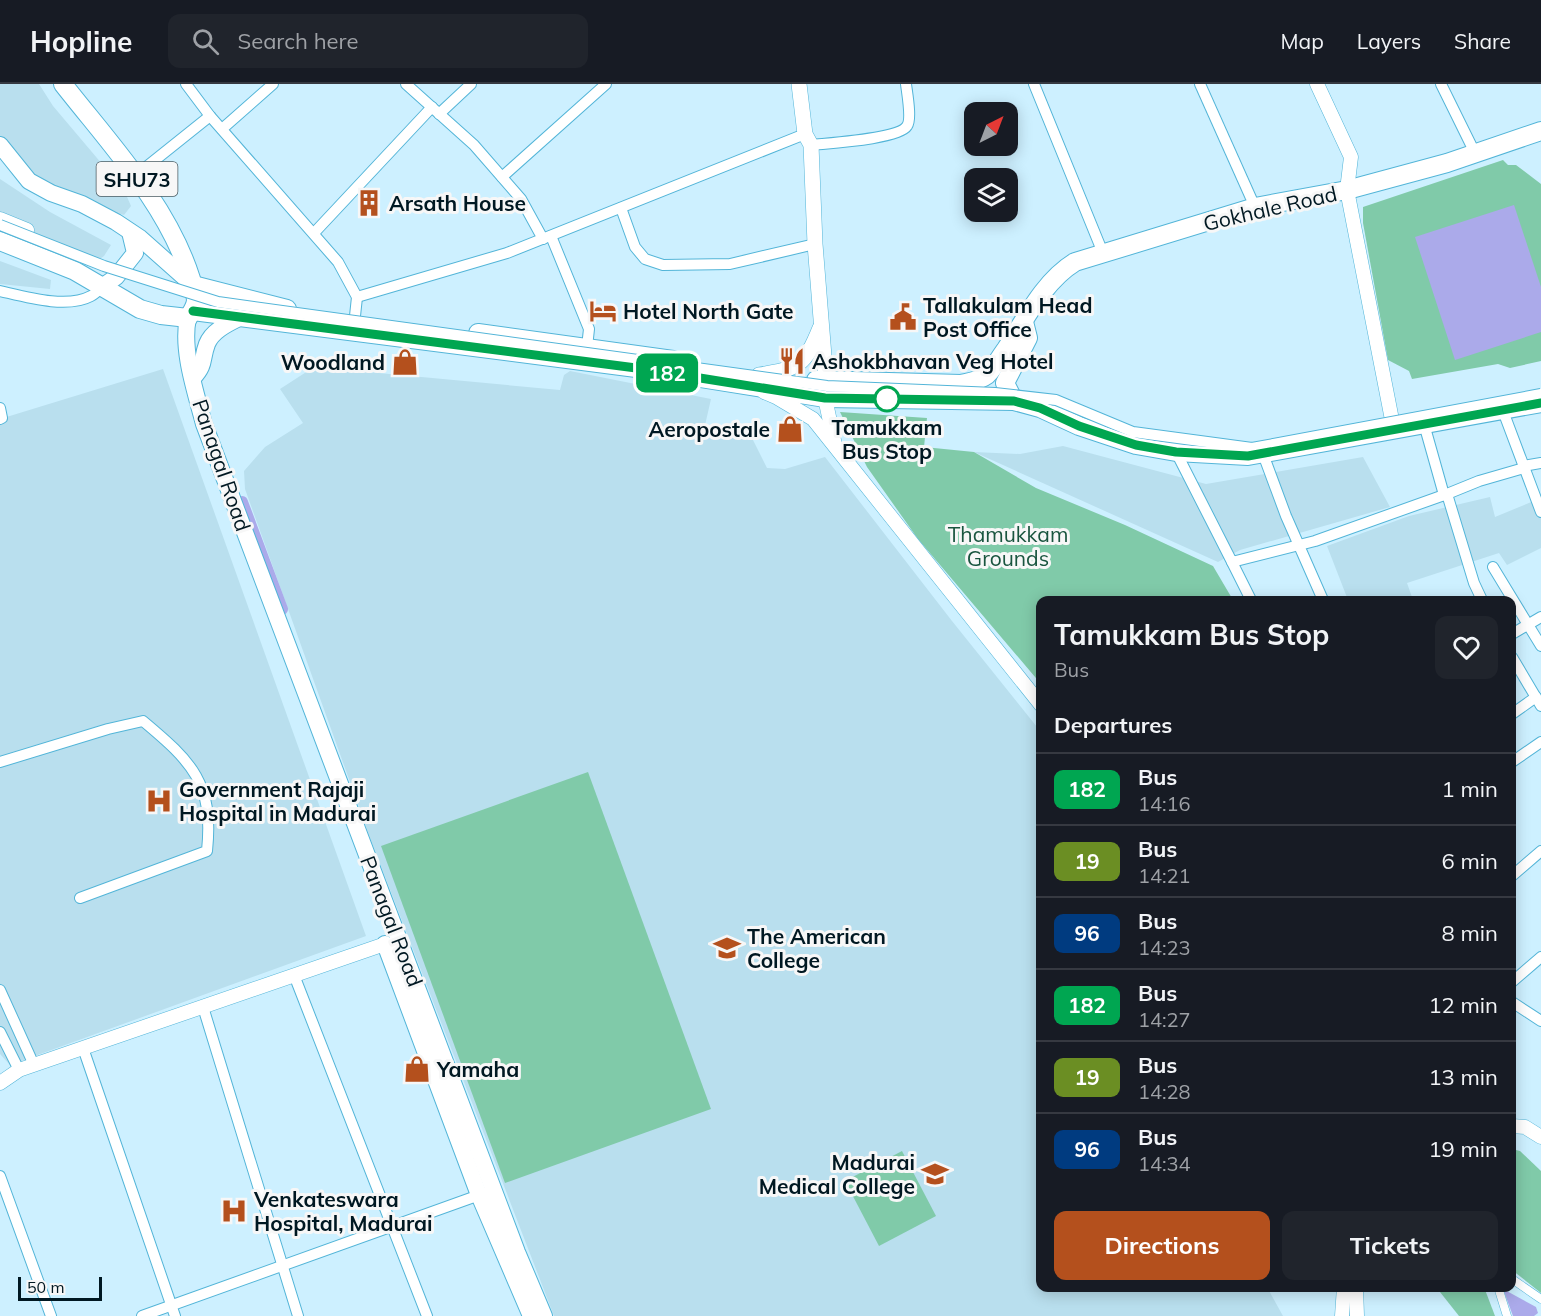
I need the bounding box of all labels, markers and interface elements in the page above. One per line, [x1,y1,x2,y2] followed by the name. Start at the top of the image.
[168,14,588,68] search box
[30,24,132,59] text: Hopline
[189,25,222,58] icon: search
[237,27,358,55] text: Search here
[1281,28,1324,54] text: Map
[1357,28,1421,54] text: Layers
[1454,28,1511,54] text: Share
[964,102,1018,156] north arrow
[964,102,1018,222] map controls
[96,162,178,196] road number: SHU73
[964,168,1018,222] button: layers
[1201,180,1339,236] street label: Gokhale Road
[354,188,384,218] building icon: Arsath House
[389,190,526,216] place label: Arsath House
[923,292,1092,342] place label: Tallakulam Head Post Office
[588,296,618,326] hotel icon: Hotel North Gate
[623,298,794,324] place label: Hotel North Gate
[888,302,918,332] public building icon: Tallakulam Head Post Office
[777,346,807,376] restaurant icon: Ashokbhavan Veg Hotel
[390,347,420,377] shop icon: Woodland
[812,348,1054,374] place label: Ashokbhavan Veg Hotel
[281,349,385,375] place label: Woodland
[632,354,702,392] line badge: 182
[648,360,686,386] text: 182
[874,386,900,412] marker: Tamukkam Bus Stop
[187,396,257,534] street label: Panagal Road
[775,414,805,444] shop icon: Aeropostale
[832,414,942,464] place label: Tamukkam Bus Stop
[648,416,770,442] place label: Aeropostale
[948,521,1068,571] park label: Thamukkam Grounds
[1435,616,1498,679] button: heart
[1054,617,1329,652] text: Tamukkam Bus Stop
[1054,657,1089,682] text: Bus
[1054,711,1172,739] text: Departures
[1138,763,1177,791] text: Bus
[1442,775,1498,803] text: 1 min
[179,776,376,826] place label: Government Rajaji Hospital in Madurai
[1068,776,1106,802] text: 182
[144,786,174,816] hospital icon: Government Rajaji Hospital in Madurai
[1138,791,1191,816] text: 14:16
[1138,835,1177,863] text: Bus
[1442,847,1498,875] text: 6 min
[1074,848,1100,874] text: 19
[355,852,429,990] street label: Panagal Road
[1138,863,1191,888] text: 14:21
[1138,907,1177,935] text: Bus
[1442,919,1498,947] text: 8 min
[1074,920,1100,946] text: 96
[747,923,886,973] place label: The American College
[712,933,742,963] school or university icon: The American College
[1138,935,1191,960] text: 14:23
[1138,979,1177,1007] text: Bus
[1428,991,1498,1019] text: 12 min
[1068,992,1106,1018] text: 182
[1138,1007,1191,1032] text: 14:27
[1138,1051,1177,1079] text: Bus
[402,1054,432,1084] shop icon: Yamaha
[436,1056,519,1082] place label: Yamaha
[1428,1063,1498,1091] text: 13 min
[1074,1064,1100,1090] text: 19
[1138,1079,1191,1104] text: 14:28
[1138,1123,1177,1151] text: Bus
[1428,1135,1498,1163] text: 19 min
[1074,1136,1100,1162] text: 96
[759,1149,915,1199] place label: Madurai Medical College
[1138,1151,1191,1176] text: 14:34
[920,1159,950,1189] school or university icon: Madurai Medical College
[253,1186,433,1236] place label: Venkateswara Hospital, Madurai
[219,1196,249,1226] hospital icon: Venkateswara Hospital, Madurai
[1054,1211,1270,1280] button: Directions
[1282,1211,1498,1280] button: Tickets
[18,1274,102,1302] scale bar
[27,1277,64,1297] text: 50 m

